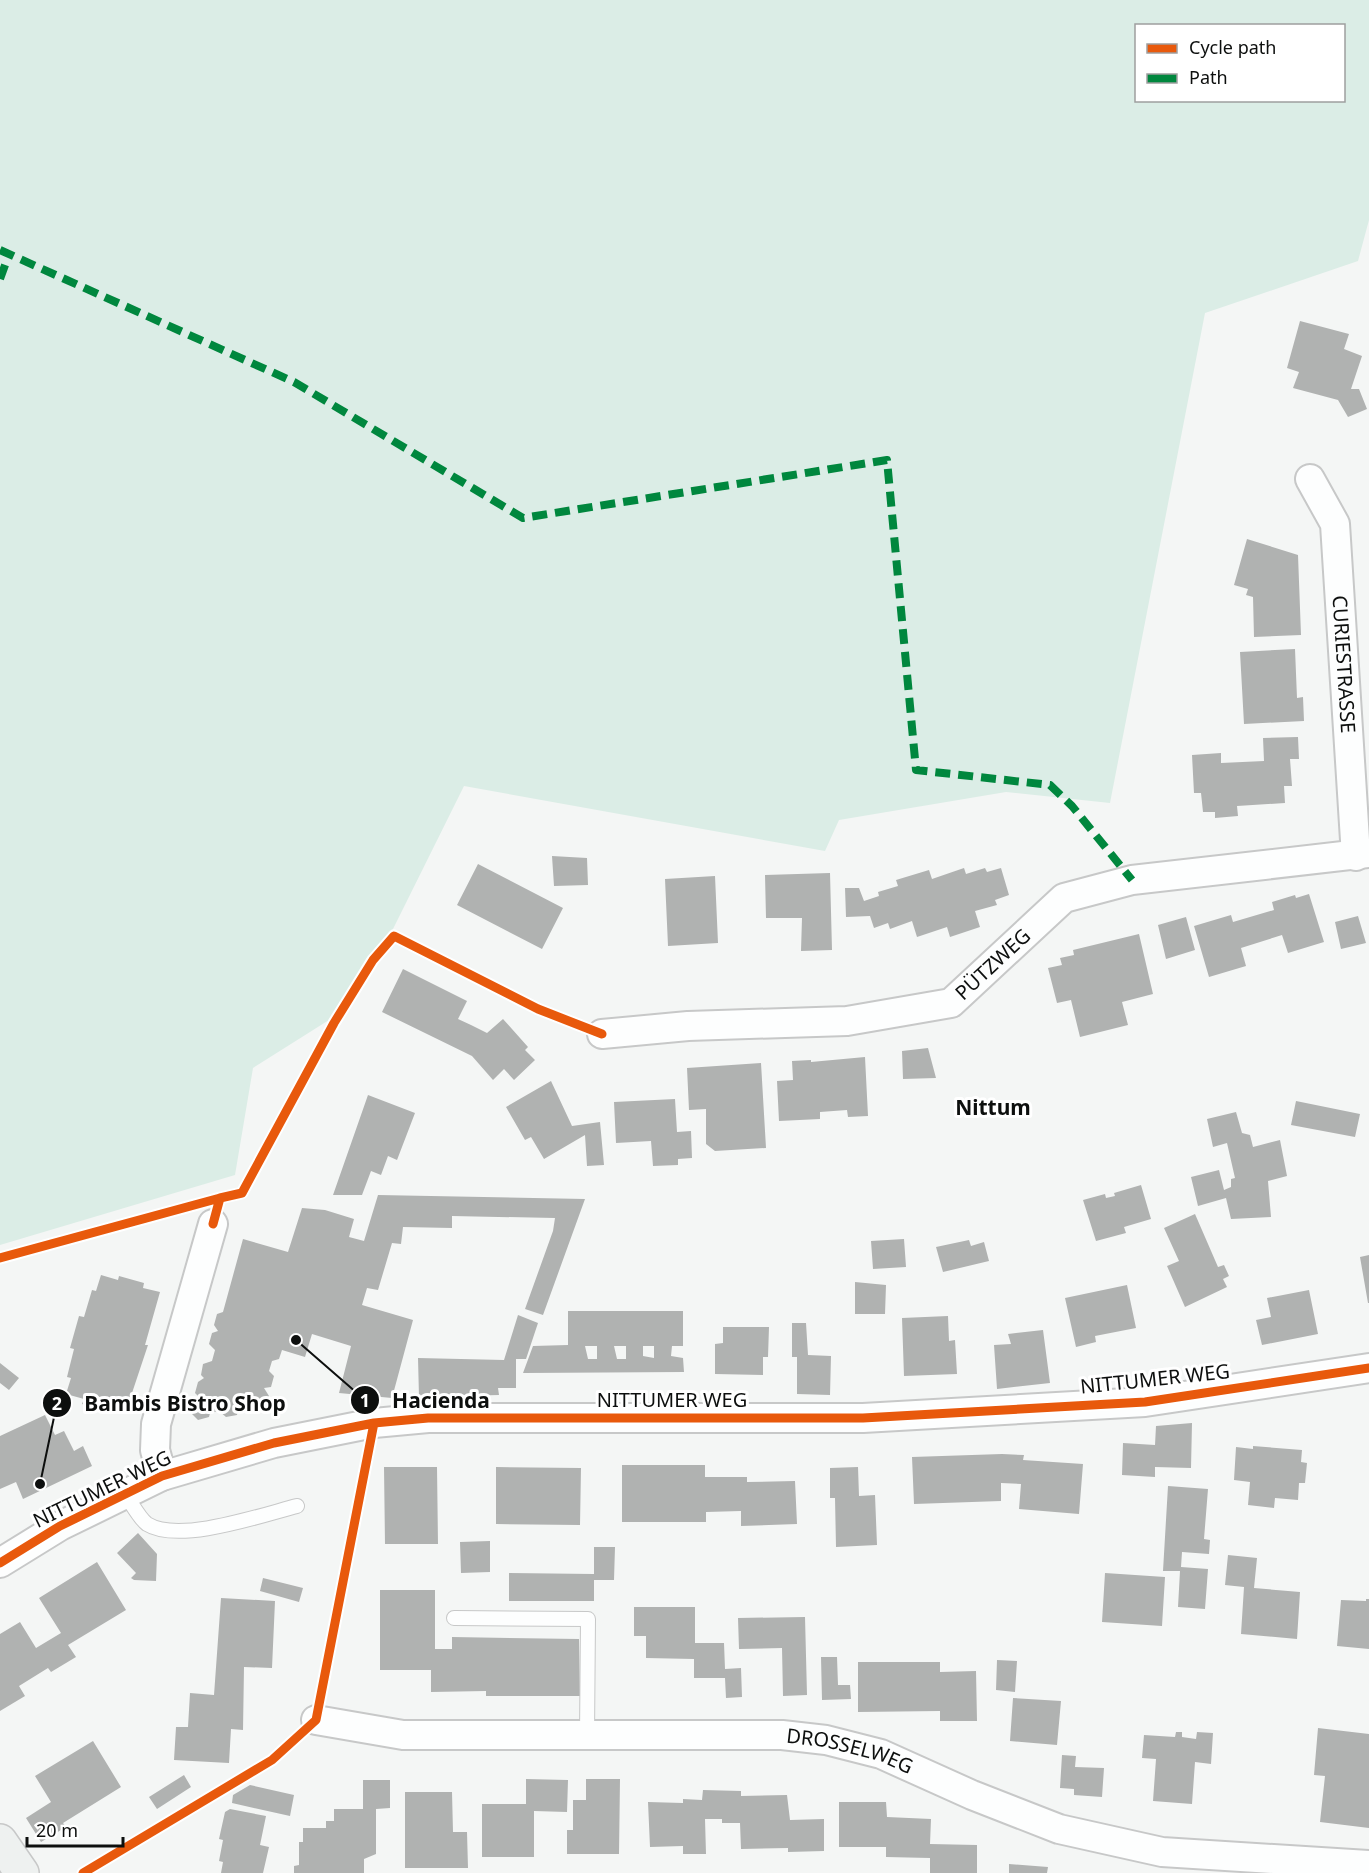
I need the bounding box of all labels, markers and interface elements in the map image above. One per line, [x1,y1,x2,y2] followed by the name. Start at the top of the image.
[1135,24,1345,102] legend
[1189,35,1276,59] text: Cycle path
[1189,65,1228,89] text: Path
[1327,594,1362,734] street label: CURIESTRASSE
[949,922,1036,1006] street label: PÜTZWEG
[955,1093,1031,1121] district label: Nittum
[1079,1357,1231,1400] street label: NITTUMER WEG
[350,1381,502,1420] callout: Hacienda
[42,1384,298,1423] callout: Bambis Bistro Shop
[392,1386,490,1414] text: Hacienda
[597,1386,747,1413] street label: NITTUMER WEG
[360,1388,370,1412] text: 1
[84,1389,286,1417] text: Bambis Bistro Shop
[52,1391,62,1415] text: 2
[28,1443,175,1534] street label: NITTUMER WEG
[785,1722,918,1780] street label: DROSSELWEG
[27,1810,123,1848] scale bar
[36,1818,78,1842] text: 20 m

